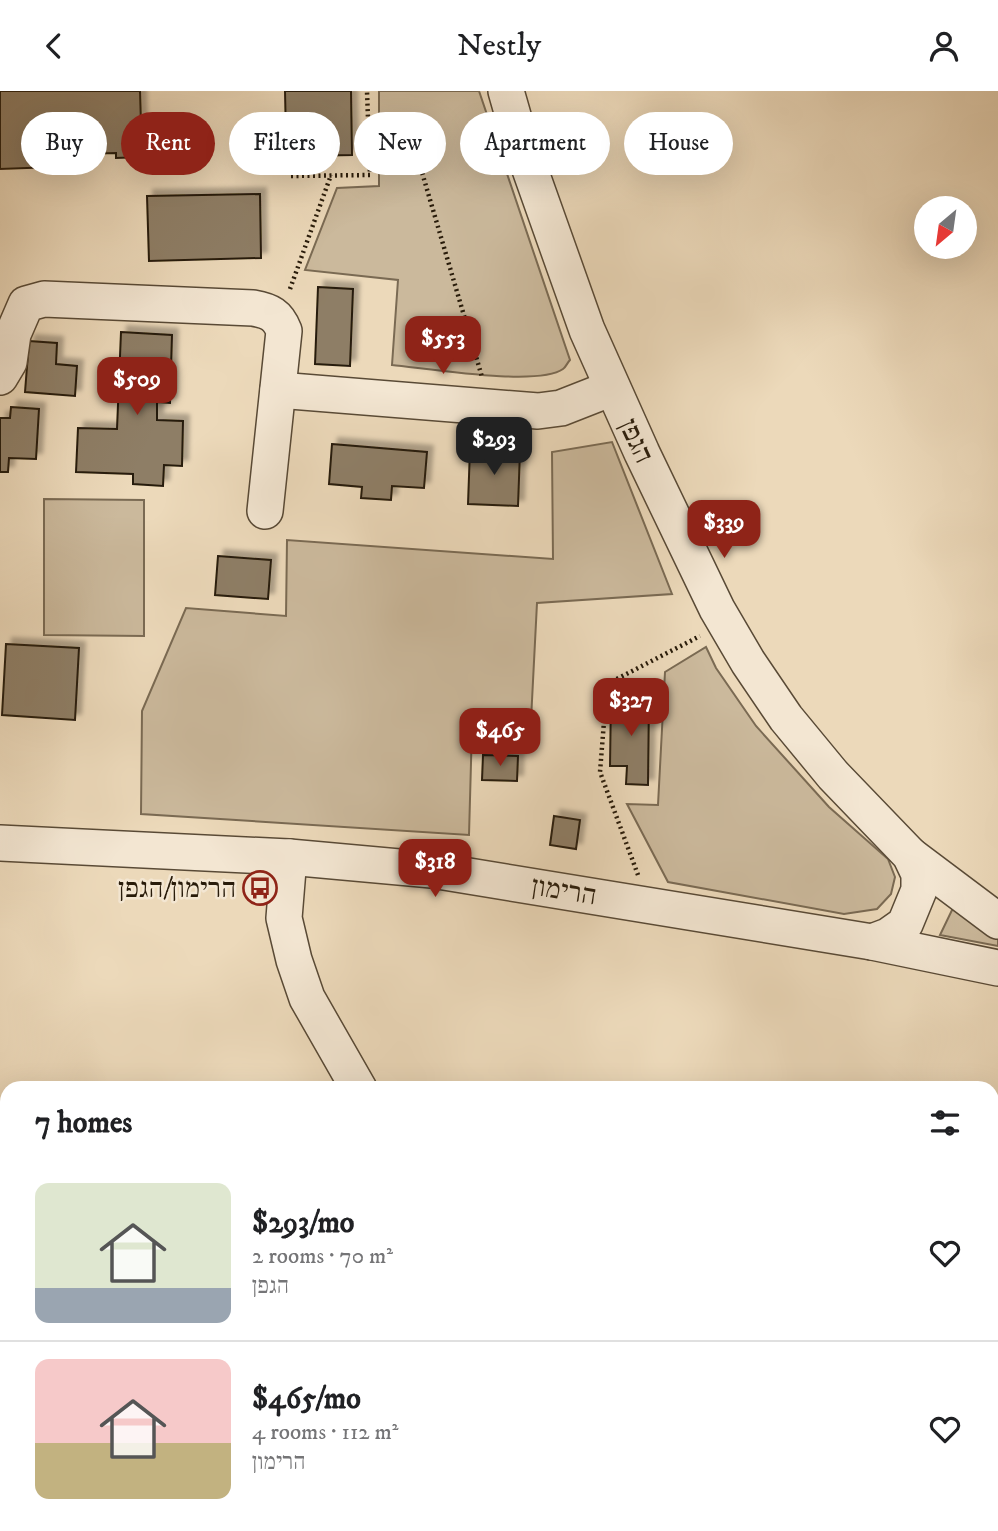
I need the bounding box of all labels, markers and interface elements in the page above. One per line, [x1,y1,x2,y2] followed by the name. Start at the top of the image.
[457,26,541,66] text: Nestly
[35,27,73,65] icon: back
[925,27,963,65] icon: person
[21,112,107,175] chip: Buy
[121,112,215,175] chip: Rent
[229,112,340,175] chip: Filters
[354,112,446,175] chip: New
[460,112,610,175] chip: Apartment
[624,112,733,175] chip: House
[914,196,976,259] north arrow
[914,196,977,259] map controls
[402,317,484,376] pin: $553
[421,324,465,353] text: $553
[96,357,178,417] pin: $509
[113,365,161,394] text: $509
[611,413,661,469] street label: הגפן
[453,417,535,477] pin: $293
[472,425,516,454] text: $293
[683,501,765,560] pin: $339
[703,508,745,537] text: $339
[590,679,672,738] pin: $327
[609,686,653,715] text: $327
[459,709,541,768] pin: $465
[475,716,525,745] text: $465
[394,839,476,899] pin: $318
[414,847,456,876] text: $318
[241,869,279,907] bus stop icon: הרימון/הגפן
[529,869,599,913] street label: הרימון
[118,871,236,906] place label: הרימון/הגפן
[926,1104,964,1142] icon: filters
[35,1105,132,1142] text: 7 homes
[252,1205,354,1242] text: $293/mo
[91,1211,175,1295] icon: home
[926,1234,964,1272] icon: heart
[252,1242,393,1271] text: 2 rooms · 70 m²
[252,1272,289,1301] text: הגפן
[252,1381,361,1418] text: $465/mo
[91,1387,175,1471] icon: home
[926,1410,964,1448] icon: heart
[252,1418,399,1447] text: 4 rooms · 112 m²
[252,1448,305,1477] text: הרימון

